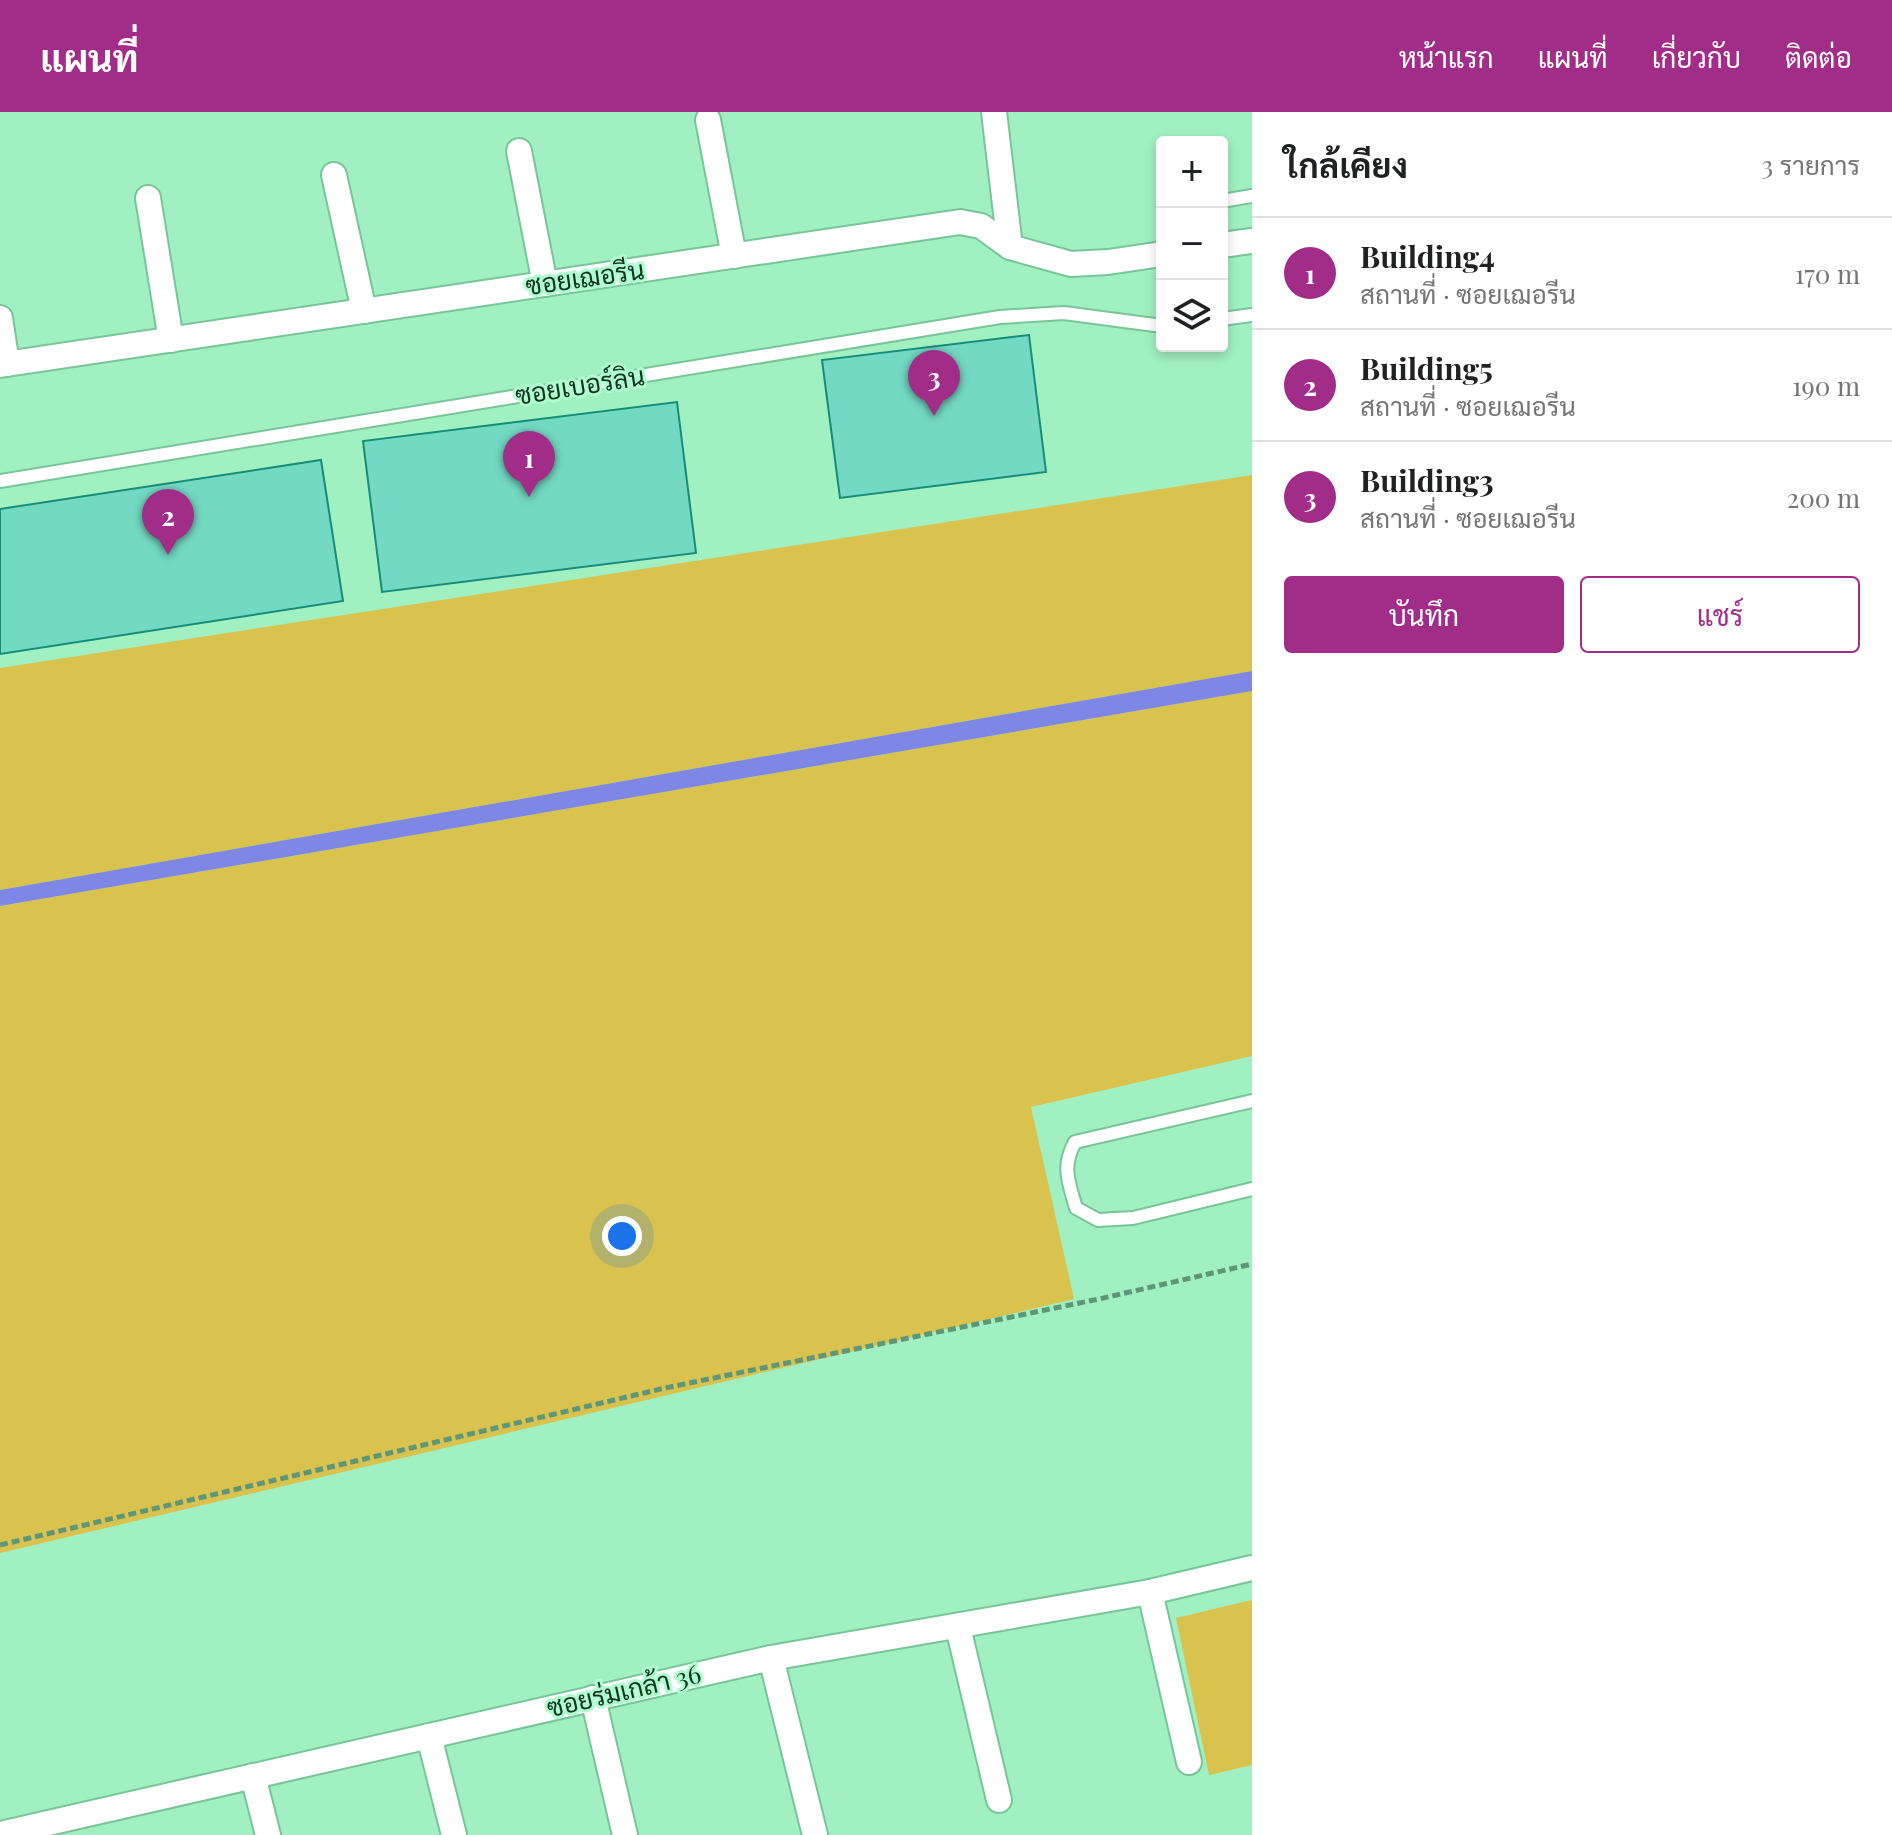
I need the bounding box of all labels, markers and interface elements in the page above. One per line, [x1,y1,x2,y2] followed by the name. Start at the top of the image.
[40,31,139,82] text: แผนที่
[1399,38,1494,75] text: หน้าแรก
[1538,38,1608,75] text: แผนที่
[1652,38,1741,75] text: เกี่ยวกับ
[1785,38,1852,75] text: ติดต่อ
[1156,136,1228,352] map controls
[1156,136,1228,208] button: +
[1284,141,1408,187] text: ใกล้เคียง
[1762,147,1860,182] text: 3 รายการ
[1156,208,1228,280] button: −
[1360,236,1495,276] text: Building4
[523,251,646,302] street label: ซอยเฌอรีน
[1305,256,1315,291] text: 1
[1795,256,1860,291] text: 170 m
[1360,276,1576,311] text: สถานที่ · ซอยเฌอรีน
[1156,280,1228,352] button: layers
[1360,348,1493,388] text: Building5
[908,350,960,416] pin: 3
[513,357,647,412] street label: ซอยเบอร์ลิน
[1303,368,1317,403] text: 2
[1792,368,1860,403] text: 190 m
[1360,388,1576,423] text: สถานที่ · ซอยเฌอรีน
[503,431,555,497] pin: 1
[1360,460,1494,500] text: Building3
[1304,480,1316,515] text: 3
[1787,480,1860,515] text: 200 m
[142,489,194,555] pin: 2
[1360,500,1576,535] text: สถานที่ · ซอยเฌอรีน
[1284,576,1564,653] button: บันทึก
[1580,576,1860,653] button: แชร์
[602,1216,642,1256] your location
[543,1655,704,1724] street label: ซอยร่มเกล้า 36

